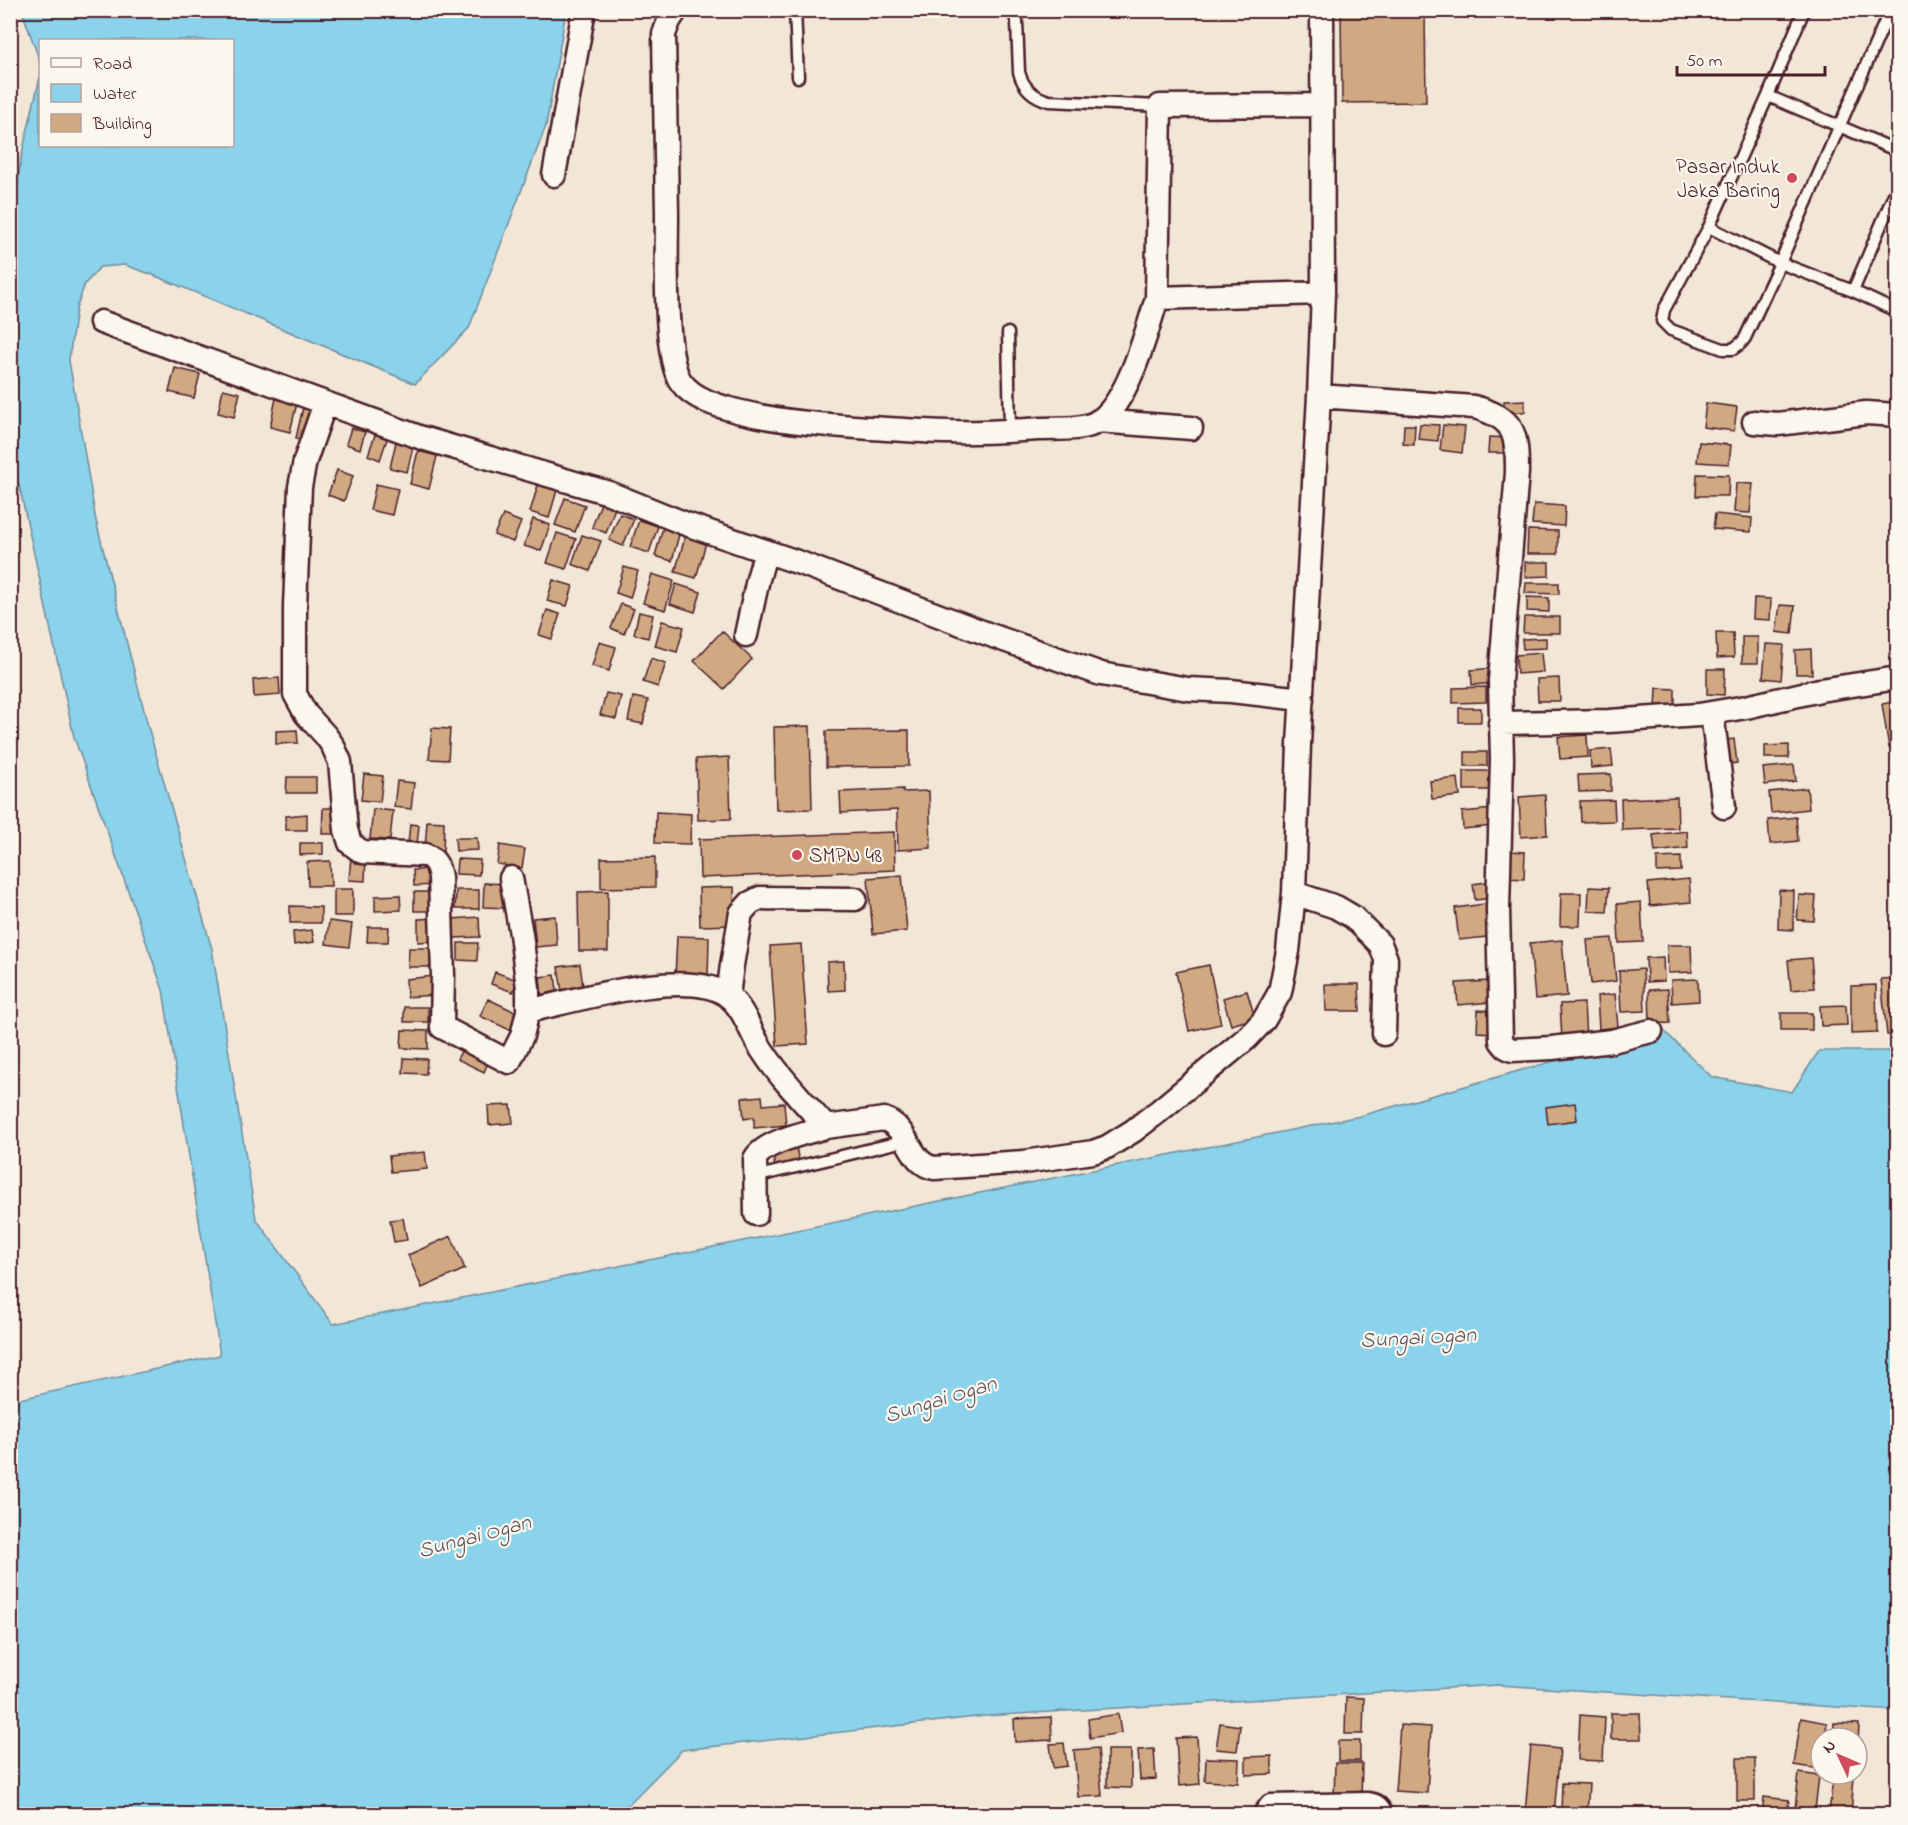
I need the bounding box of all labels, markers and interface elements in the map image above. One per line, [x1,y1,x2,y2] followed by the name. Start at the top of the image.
[39,39,234,147] legend
[1677,39,1826,77] scale bar
[1686,49,1723,75] text: 50 m
[93,52,132,78] text: Road
[93,82,137,108] text: Water
[92,112,152,139] text: Building
[1676,153,1781,209] place label: Pasar Induk Jaka Baring
[1785,171,1799,185] marker: Pasar Induk Jaka Baring
[809,842,882,872] place label: SMPN 48
[790,848,804,862] marker: SMPN 48
[1359,1320,1478,1358] water label: Sungai Ogan
[881,1368,1002,1433] water label: Sungai Ogan
[415,1507,536,1568] water label: Sungai Ogan
[1809,1726,1869,1786] north arrow
[1817,1735,1842,1759] text: N

